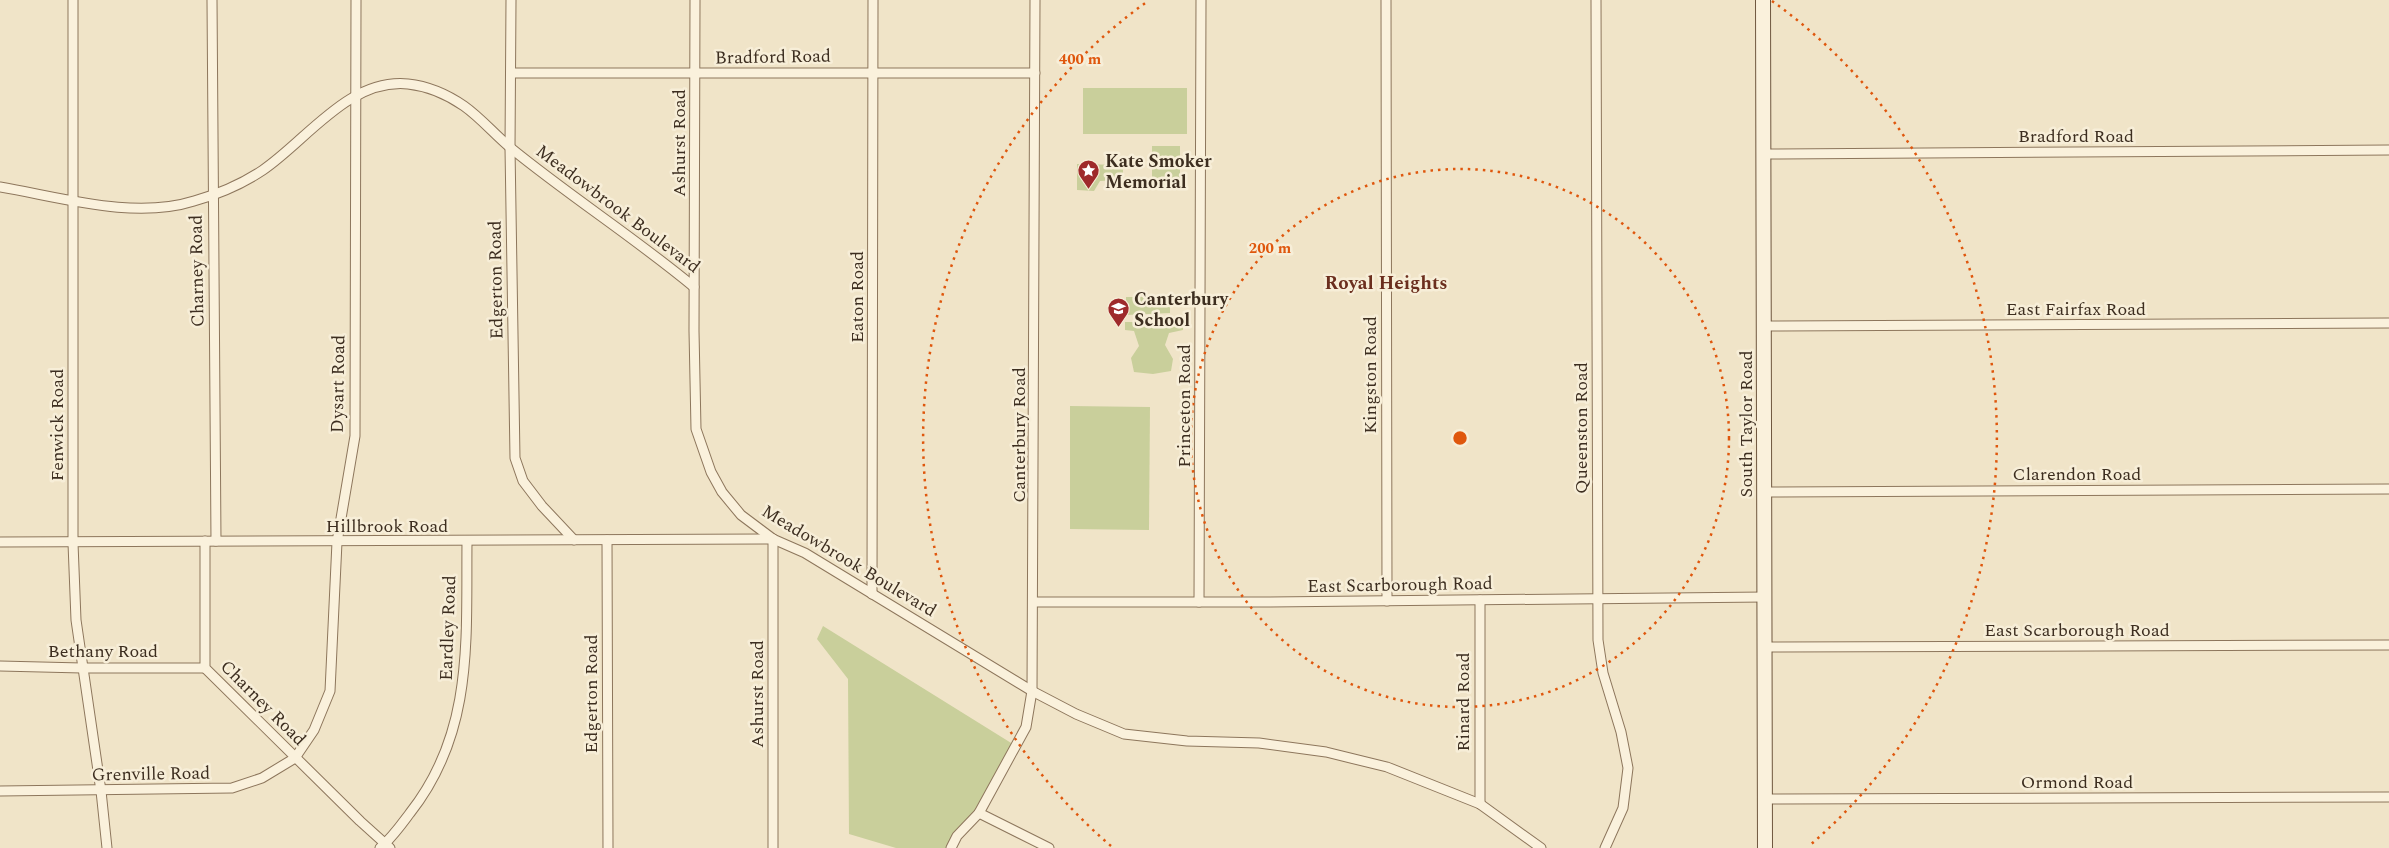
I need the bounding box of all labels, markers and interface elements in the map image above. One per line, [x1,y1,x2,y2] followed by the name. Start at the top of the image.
[715,42,831,72] street label: Bradford Road
[1059,48,1102,71] text: 400 m
[666,89,693,197] street label: Ashurst Road
[2018,123,2134,150] street label: Bradford Road
[530,138,706,280] street label: Meadowbrook Boulevard
[1105,148,1212,196] place label: Kate Smoker Memorial
[1077,159,1101,190] place icon: Kate Smoker Memorial
[183,215,211,327] street label: Charney Road
[481,220,511,340] street label: Edgerton Road
[1249,237,1292,260] text: 200 m
[844,251,871,343] street label: Eaton Road
[1324,269,1448,298] district label: Royal Heights
[1134,286,1230,334] place label: Canterbury School
[2006,296,2146,323] street label: East Fairfax Road
[1106,297,1130,328] school or university icon: Canterbury School
[1357,316,1384,434] street label: Kingston Road
[324,335,352,433] street label: Dysart Road
[1171,344,1198,468] street label: Princeton Road
[1733,350,1760,498] street label: South Taylor Road
[1568,362,1595,494] street label: Queenston Road
[1006,367,1033,503] street label: Canterbury Road
[44,369,71,481] street label: Fenwick Road
[1451,429,1469,447] centre of rings
[2013,461,2141,488] street label: Clarendon Road
[756,498,942,624] street label: Meadowbrook Boulevard
[326,513,448,540] street label: Hillbrook Road
[1307,570,1493,600] street label: East Scarborough Road
[433,575,463,681] street label: Eardley Road
[1984,617,2170,644] street label: East Scarborough Road
[578,635,605,753] street label: Edgerton Road
[48,638,158,665] street label: Bethany Road
[744,640,771,748] street label: Ashurst Road
[1450,653,1477,752] street label: Rinard Road
[214,654,312,752] street label: Charney Road
[91,759,211,789] street label: Grenville Road
[2021,769,2133,796] street label: Ormond Road

